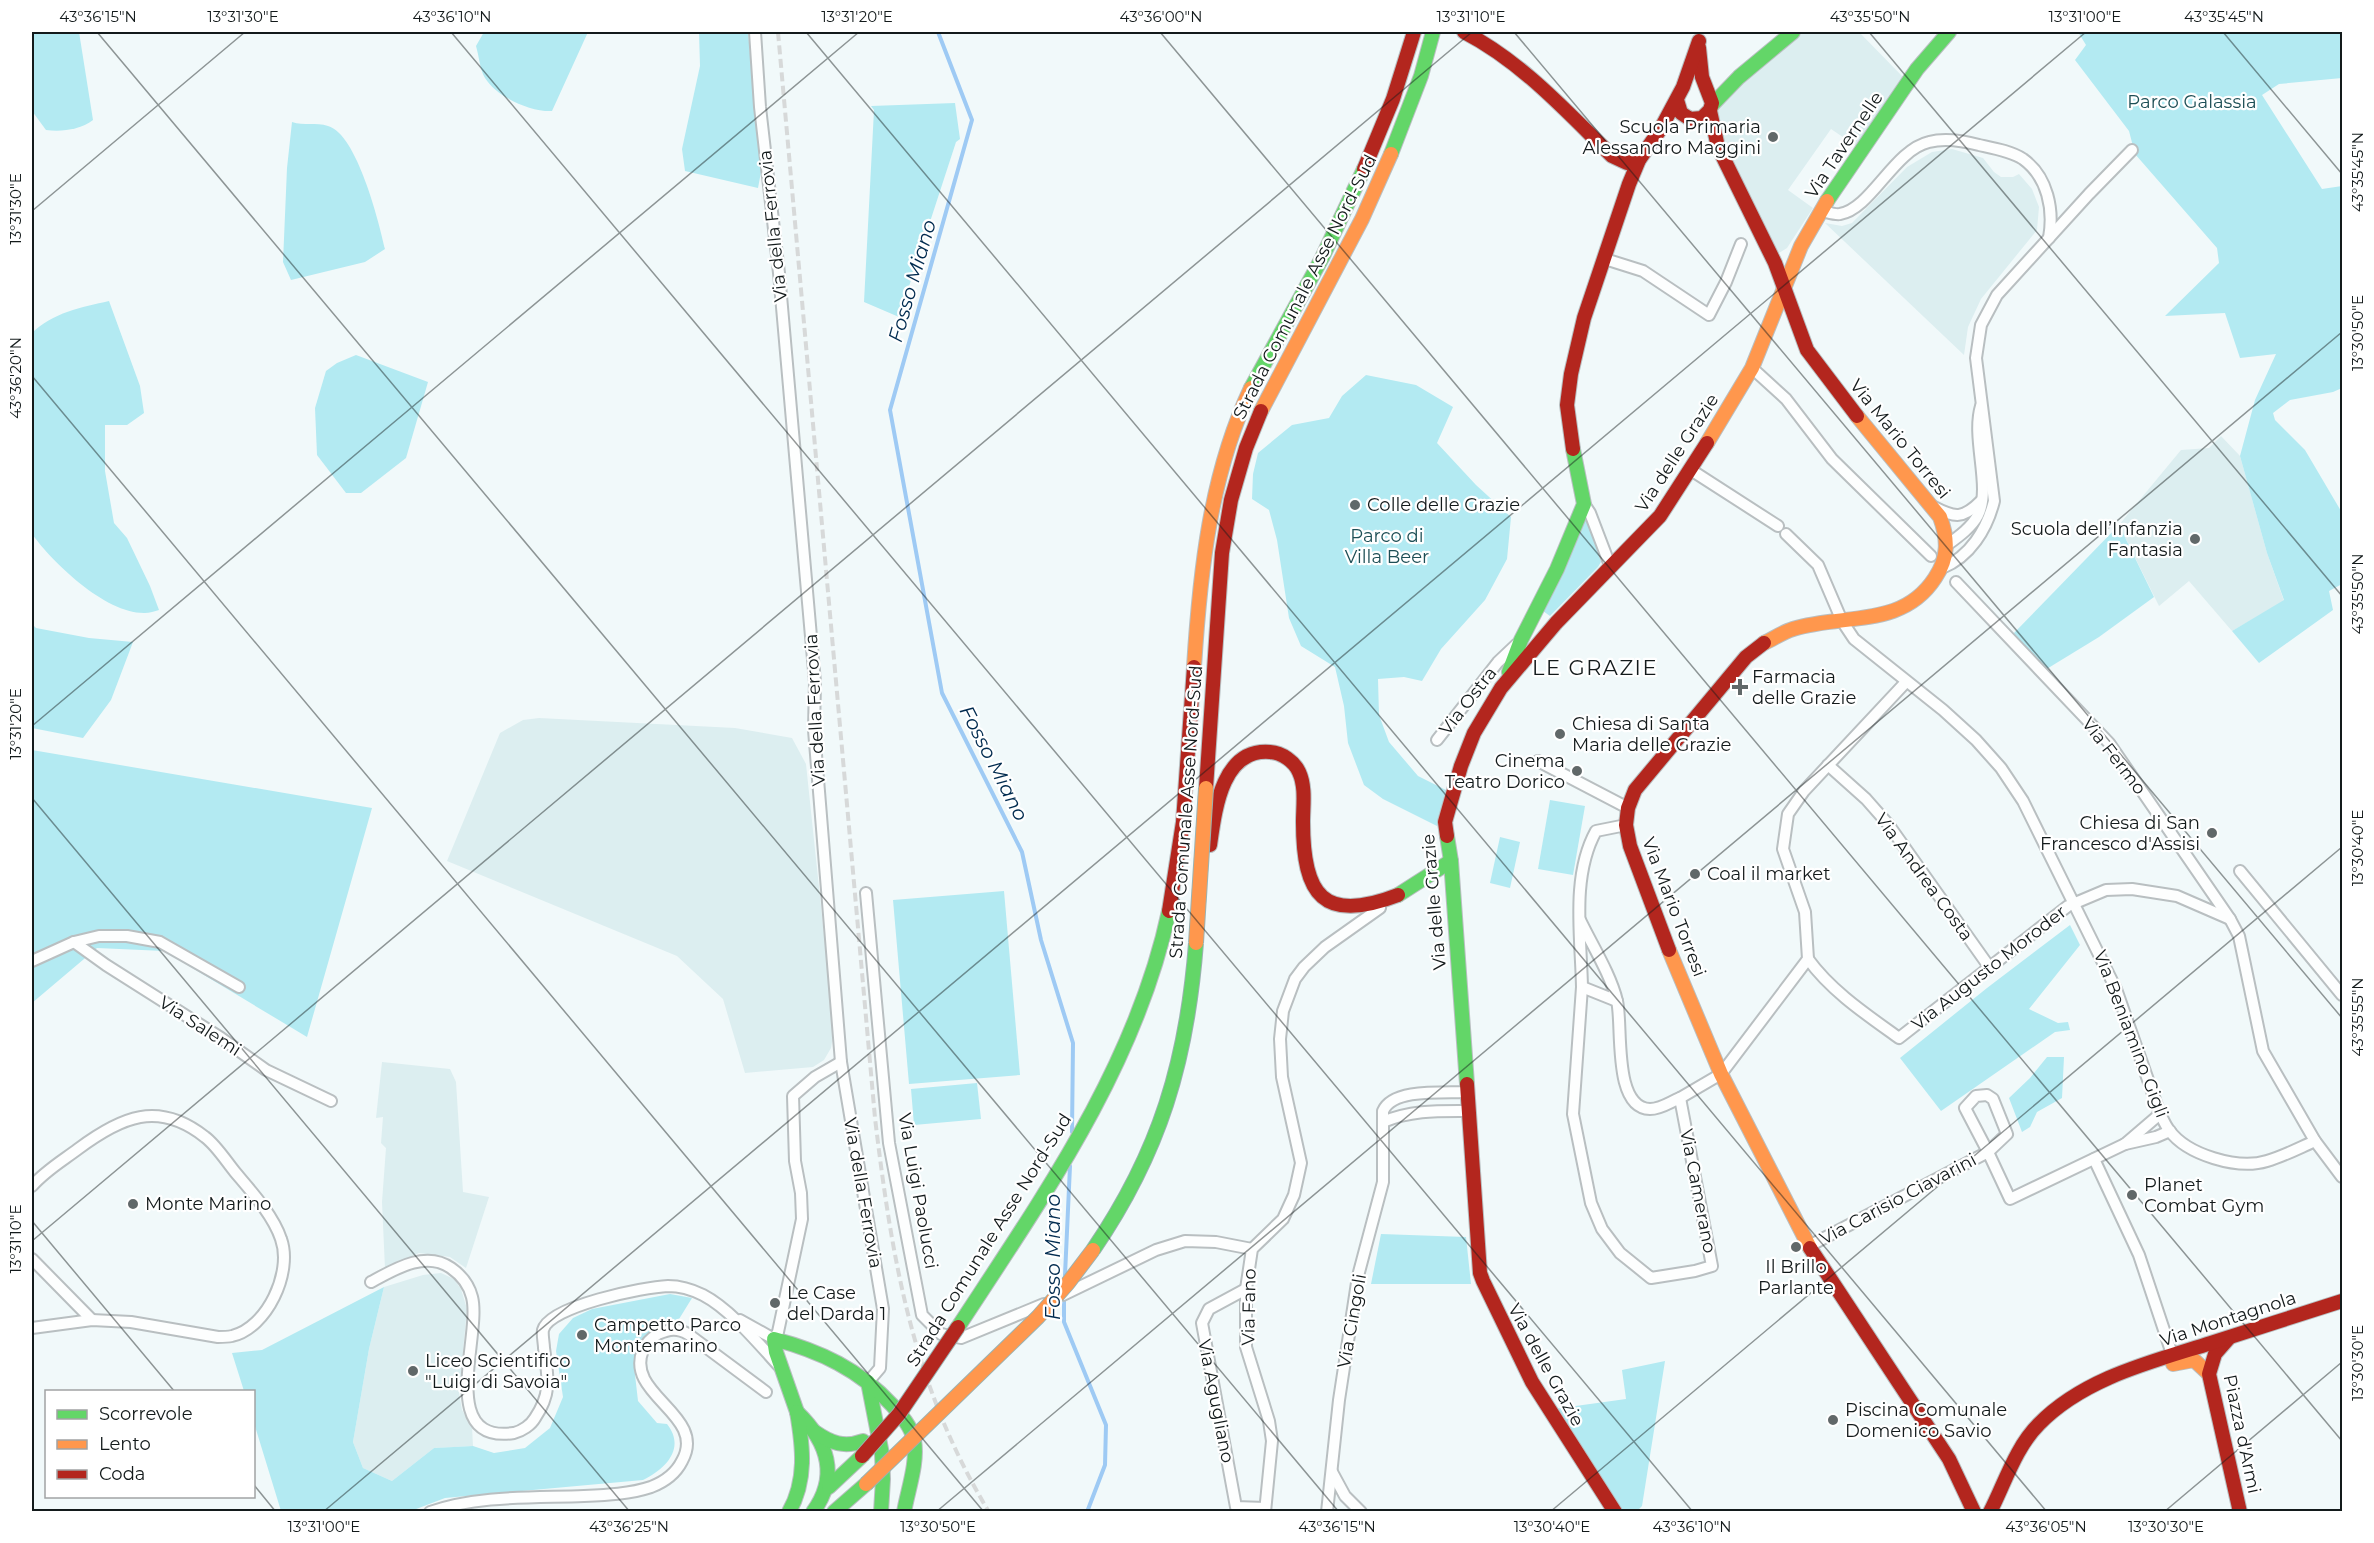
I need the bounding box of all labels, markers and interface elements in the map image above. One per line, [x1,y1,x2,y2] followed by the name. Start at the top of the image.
[59,7,137,26] text: 43°36'15"N
[207,7,279,26] text: 13°31'30"E
[413,7,491,26] text: 43°36'10"N
[821,7,893,26] text: 13°31'20"E
[1120,7,1202,26] text: 43°36'00"N
[1437,7,1505,26] text: 13°31'10"E
[1830,7,1910,26] text: 43°35'50"N
[2049,7,2121,26] text: 13°31'00"E
[2184,7,2264,26] text: 43°35'45"N
[1800,87,1888,202] street label: Via Tavernelle
[2127,91,2257,113] park label: Parco Galassia
[1583,116,1761,159] place label: Scuola Primaria Alessandro Maggini
[1766,130,1780,144] marker: Scuola Primaria Alessandro Maggini
[2348,132,2367,212] text: 43°35'45"N
[754,149,792,303] street label: Via della Ferrovia
[1228,151,1382,423] street label: Strada Comunale Asse Nord-Sud
[6,173,25,245] text: 13°31'30"E
[883,217,941,345] water label: Fosso Miano
[2348,295,2367,371] text: 13°30'50"E
[6,337,25,419] text: 43°36'20"N
[1845,375,1955,503] street label: Via Mario Torresi
[1631,390,1724,516] street label: Via delle Grazie
[1367,494,1520,516] place label: Colle delle Grazie
[1348,498,1362,512] marker: Colle delle Grazie
[2011,518,2183,561] place label: Scuola dell’Infanzia Fantasia
[1345,525,1429,568] park label: Parco di Villa Beer
[2188,532,2202,546] marker: Scuola dell’Infanzia Fantasia
[2348,554,2367,634] text: 43°35'50"N
[800,633,830,787] street label: Via della Ferrovia
[1532,655,1658,680] district label: LE GRAZIE
[1434,662,1502,740] street label: Via Ostra
[1165,665,1207,959] street label: Strada Comunale Asse Nord-Sud
[1752,666,1856,709] place label: Farmacia delle Grazie
[1733,680,1747,694] marker: Farmacia delle Grazie
[6,688,25,760] text: 13°31'20"E
[955,701,1033,825] water label: Fosso Miano
[1572,713,1731,756] place label: Chiesa di Santa Maria delle Grazie
[2077,713,2151,799] street label: Via Fermo
[1553,727,1567,741] marker: Chiesa di Santa Maria delle Grazie
[1445,750,1565,793] place label: Cinema Teatro Dorico
[1570,764,1584,778] marker: Cinema Teatro Dorico
[1870,809,1978,945] street label: Via Andrea Costa
[2348,810,2367,886] text: 13°30'40"E
[2040,812,2200,855] place label: Chiesa di San Francesco d'Assisi
[2205,826,2219,840] marker: Chiesa di San Francesco d'Assisi
[1417,833,1451,971] street label: Via delle Grazie
[1637,834,1711,980] street label: Via Mario Torresi
[1707,863,1831,885] place label: Coal il market
[1688,867,1702,881] marker: Coal il market
[1907,901,2071,1035] street label: Via Augusto Moroder
[2089,947,2173,1121] street label: Via Beniamino Gigli
[2348,977,2367,1057] text: 43°35'55"N
[155,991,245,1061] street label: Via Salemi
[902,1109,1076,1371] street label: Strada Comunale Asse Nord-Sud
[893,1111,943,1271] street label: Via Luigi Paolucci
[839,1116,887,1270] street label: Via della Ferrovia
[1675,1127,1721,1255] street label: Via Camerano
[1816,1148,1980,1250] street label: Via Carisio Ciavarini
[2144,1174,2264,1217] place label: Planet Combat Gym
[2125,1188,2139,1202] marker: Planet Combat Gym
[145,1193,271,1215] place label: Monte Marino
[1041,1194,1065,1320] water label: Fosso Miano
[126,1197,140,1211] marker: Monte Marino
[6,1205,25,1273] text: 13°31'10"E
[1789,1240,1803,1254] marker: Il Brillo Parlante
[1758,1256,1834,1299] place label: Il Brillo Parlante
[1237,1268,1261,1346] street label: Via Fano
[1333,1272,1371,1370] street label: Via Cingoli
[787,1282,886,1325] place label: Le Case del Darda 1
[2157,1287,2299,1351] street label: Via Montagnola
[768,1296,782,1310] marker: Le Case del Darda 1
[1503,1300,1589,1430] street label: Via delle Grazie
[594,1314,741,1357] place label: Campetto Parco Montemarino
[2348,1325,2367,1401] text: 13°30'30"E
[575,1328,589,1342] marker: Campetto Parco Montemarino
[1193,1337,1239,1465] street label: Via Agugliano
[425,1350,570,1393] place label: Liceo Scientifico "Luigi di Savoia"
[406,1364,420,1378] marker: Liceo Scientifico "Luigi di Savoia"
[2219,1372,2265,1496] street label: Piazza d'Armi
[45,1390,255,1498] legend
[1845,1399,2007,1442] place label: Piscina Comunale Domenico Savio
[99,1403,193,1425] text: Scorrevole
[1826,1413,1840,1427] marker: Piscina Comunale Domenico Savio
[99,1433,151,1455] text: Lento
[99,1463,145,1485] text: Coda
[288,1517,360,1536] text: 13°31'00"E
[589,1517,669,1536] text: 43°36'25"N
[900,1517,976,1536] text: 13°30'50"E
[1298,1517,1376,1536] text: 43°36'15"N
[1514,1517,1590,1536] text: 13°30'40"E
[1653,1517,1731,1536] text: 43°36'10"N
[2005,1517,2087,1536] text: 43°36'05"N
[2128,1517,2204,1536] text: 13°30'30"E

